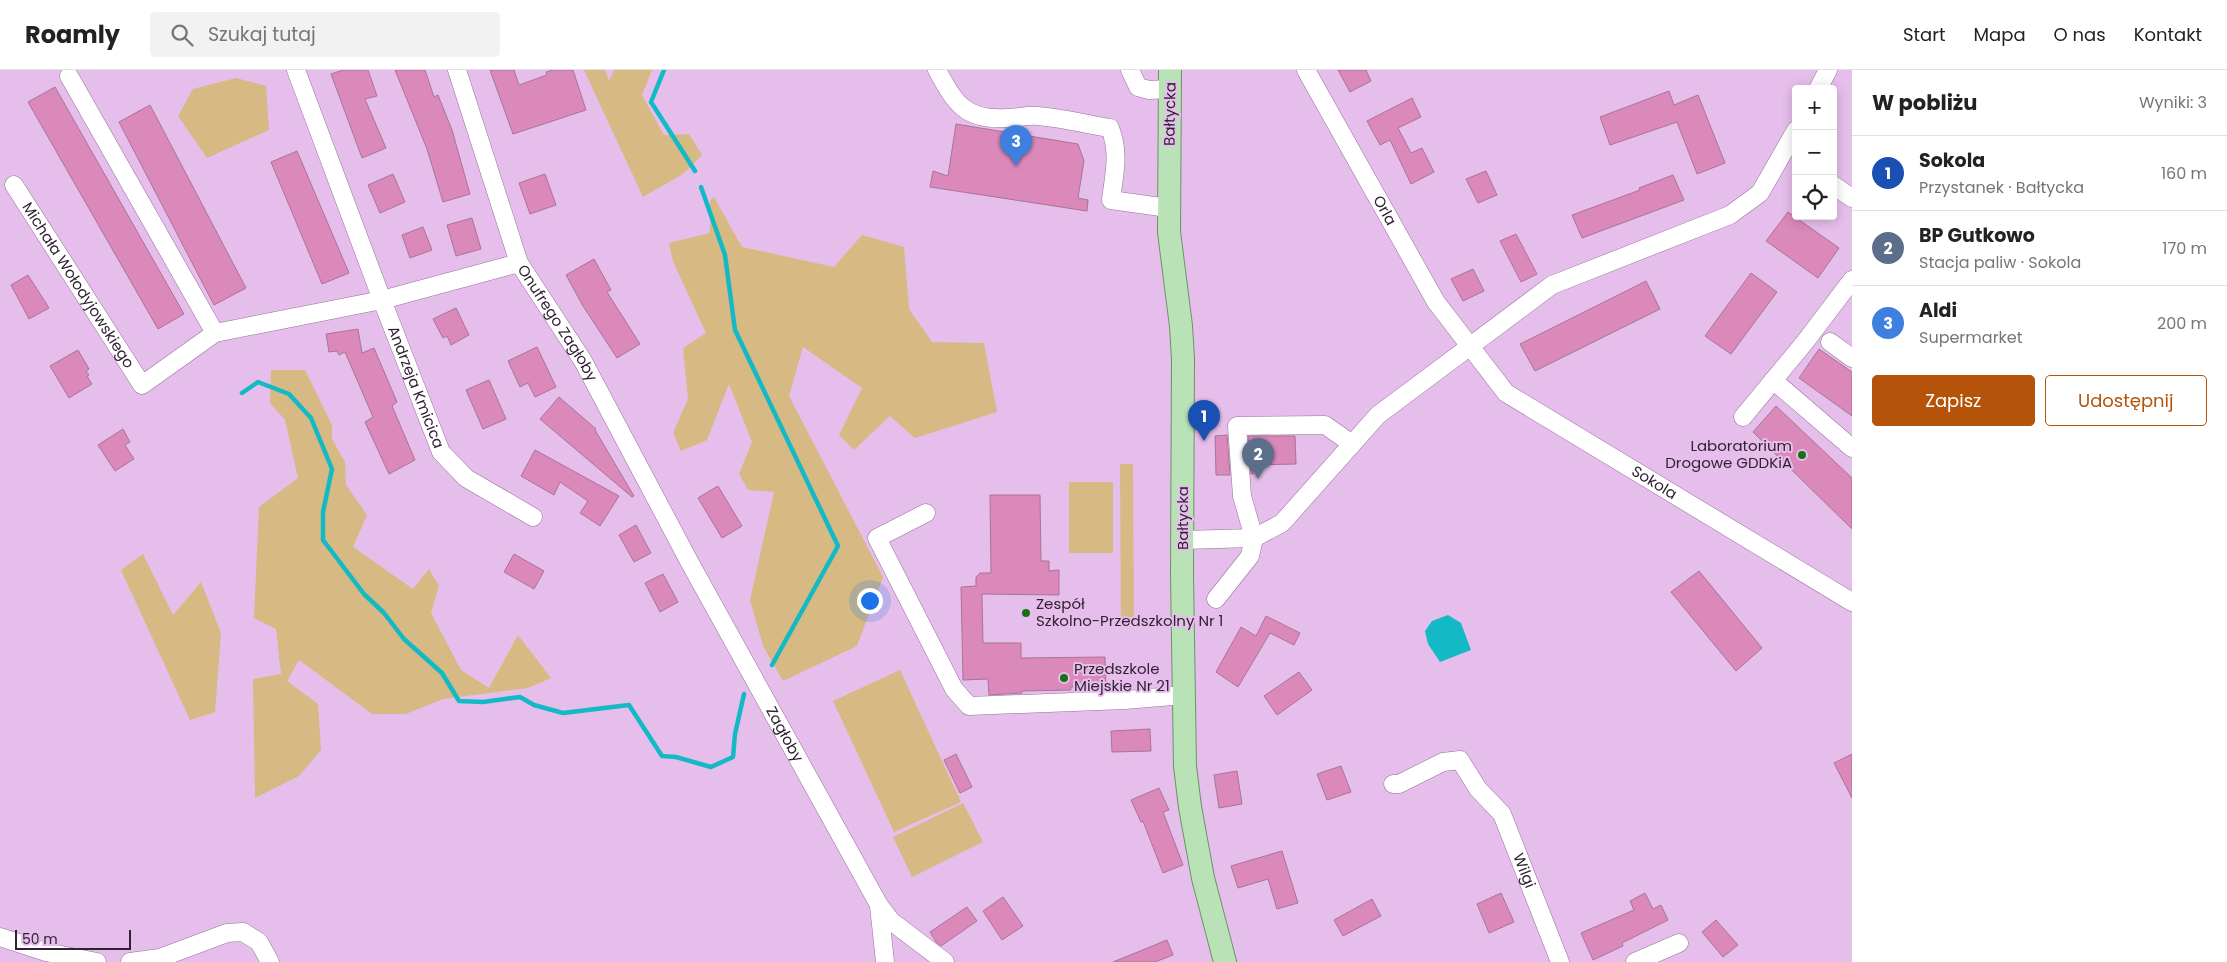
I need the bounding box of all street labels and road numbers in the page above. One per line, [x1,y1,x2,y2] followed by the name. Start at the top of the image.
[1158,82,1181,146] street label: Bałtycka
[1368,191,1402,229] street label: Orla
[18,198,140,372] street label: Michała Wołodyjowskiego
[513,260,603,385] street label: Onufrego Zagłoby
[383,323,450,451] street label: Andrzeja Kmicica
[1628,460,1681,504] street label: Sokola
[1172,486,1193,550] street label: Bałtycka
[761,702,809,766] street label: Zagłoby
[1508,850,1541,891] street label: Wilgi

